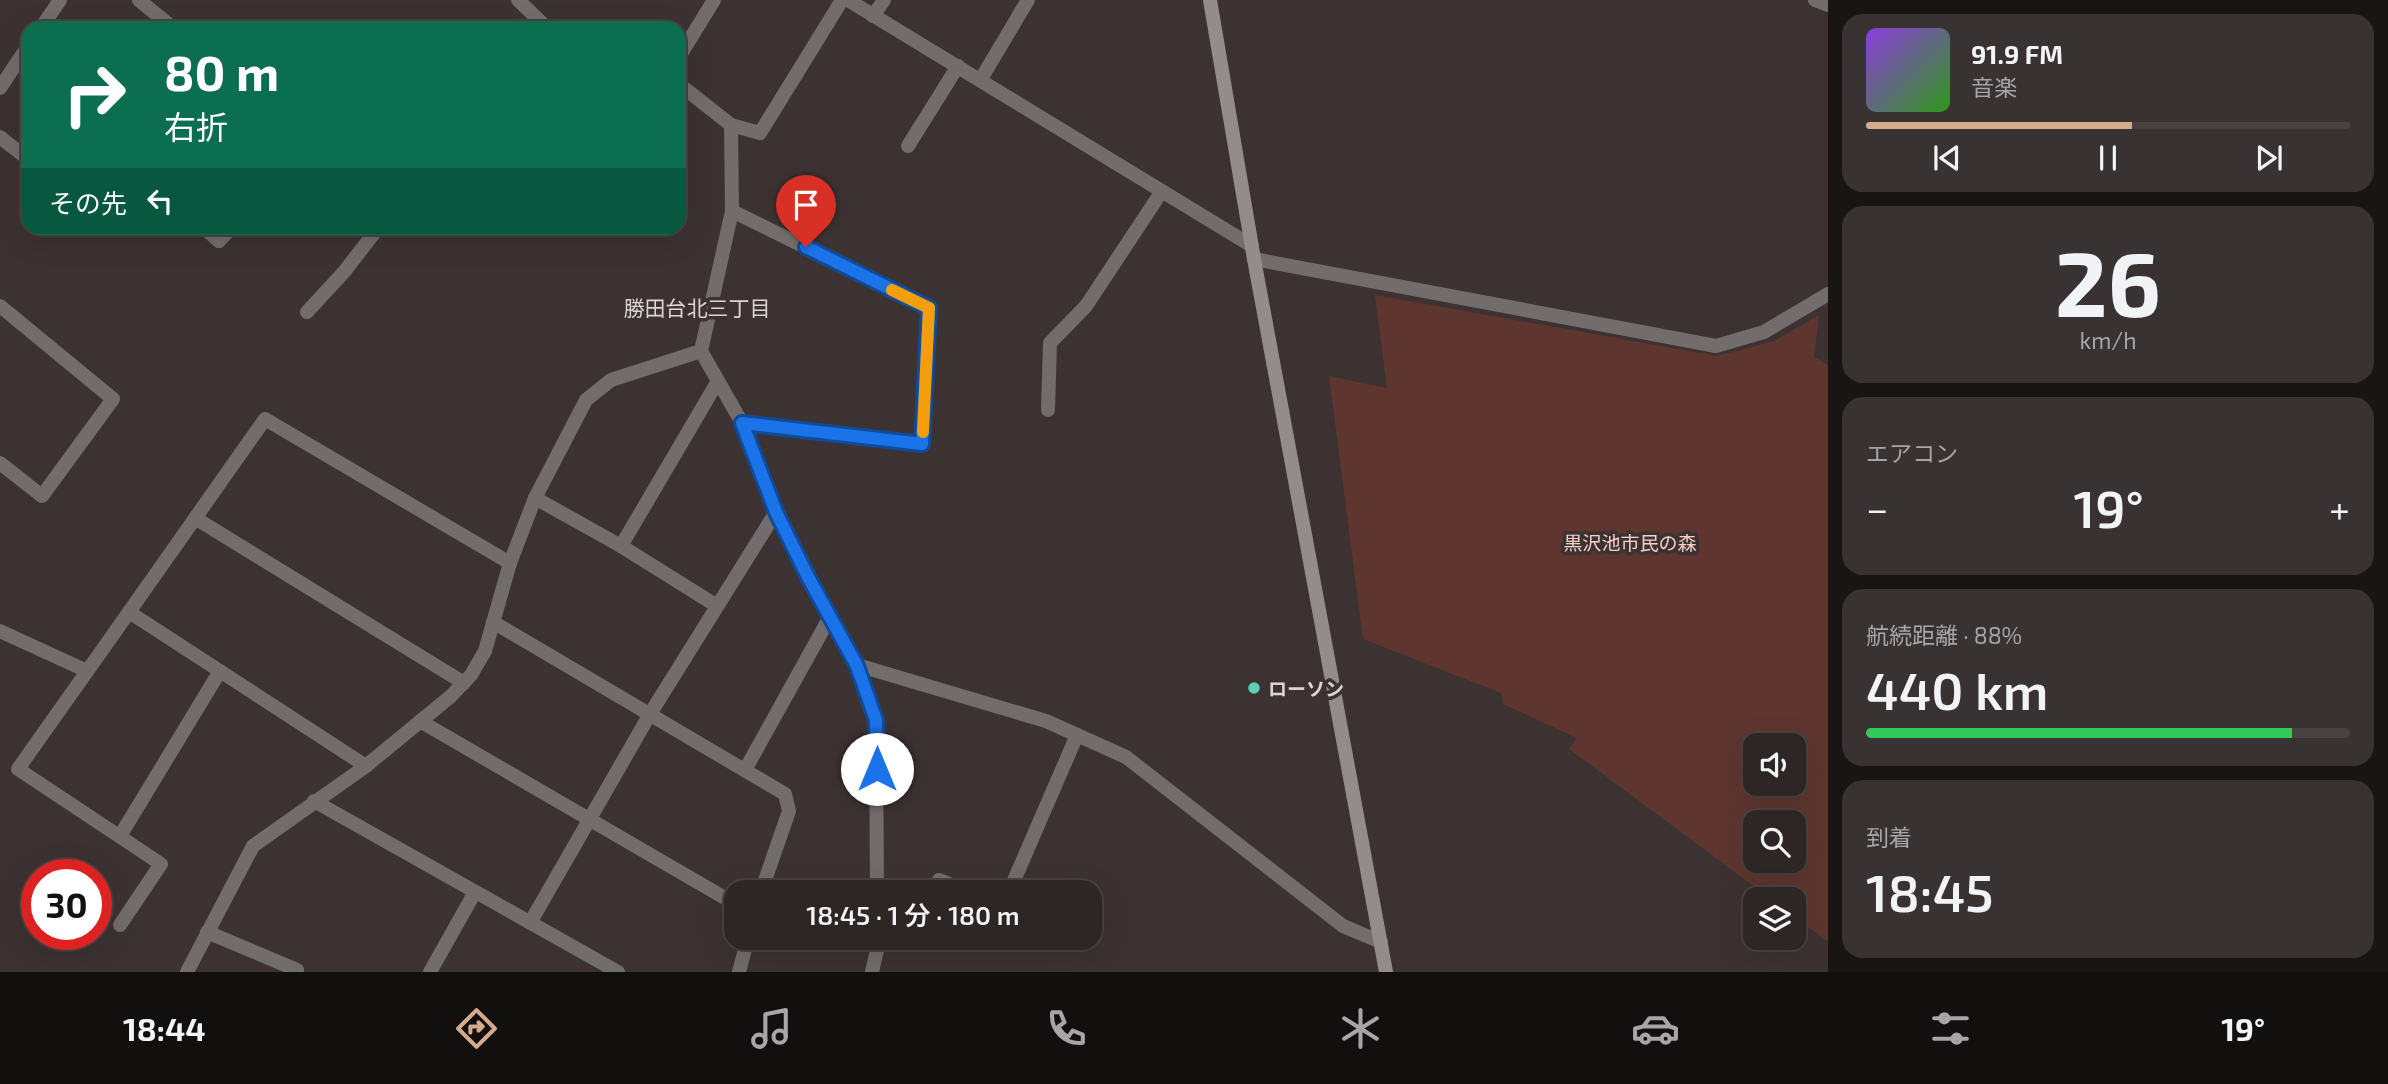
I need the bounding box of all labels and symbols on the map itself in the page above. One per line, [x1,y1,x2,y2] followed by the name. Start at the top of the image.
[776,175,836,247] pin
[624,295,771,320] district label: 勝田台北三丁目
[1563,531,1697,554] park label: 黒沢池市民の森
[1268,677,1344,700] place label: ローソン
[1246,680,1262,696] marker: ローソン
[840,732,914,806] position arrow
[21,859,112,950] speed limit sign: 30

